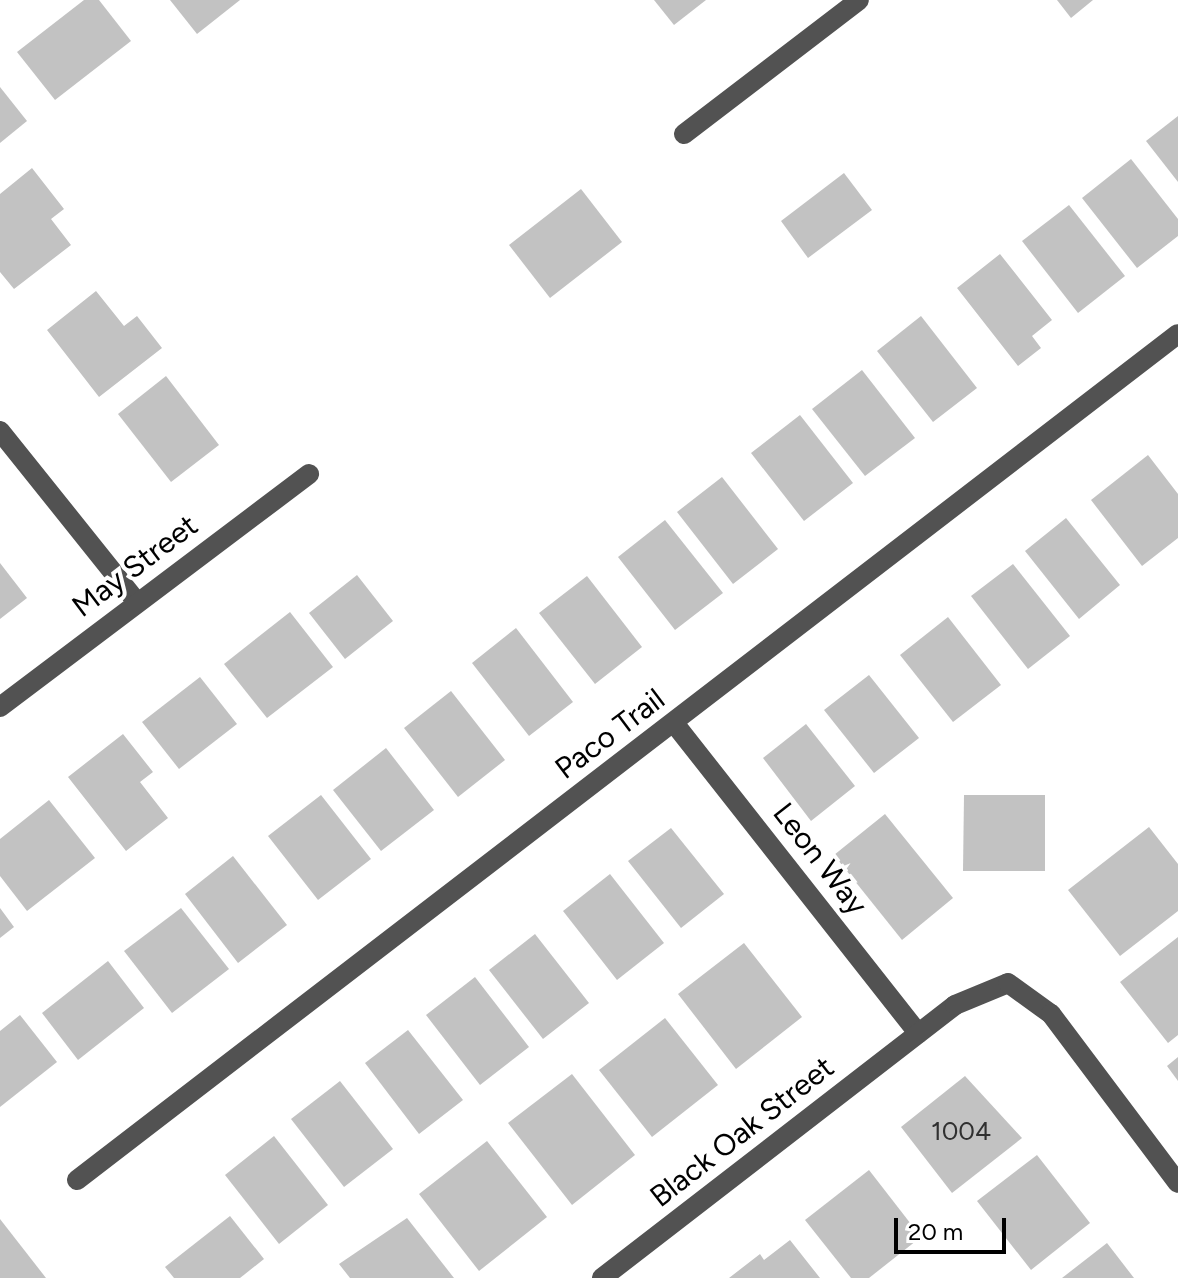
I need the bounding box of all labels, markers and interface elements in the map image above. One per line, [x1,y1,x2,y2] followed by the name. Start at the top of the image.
[65,507,205,625] street label: May Street
[548,681,672,787] street label: Paco Trail
[765,796,875,922] street label: Leon Way
[643,1049,841,1215] street label: Black Oak Street
[931,1116,991,1148] house number: 1004
[898,1202,1010,1252] scale bar
[908,1217,963,1246] text: 20 m

